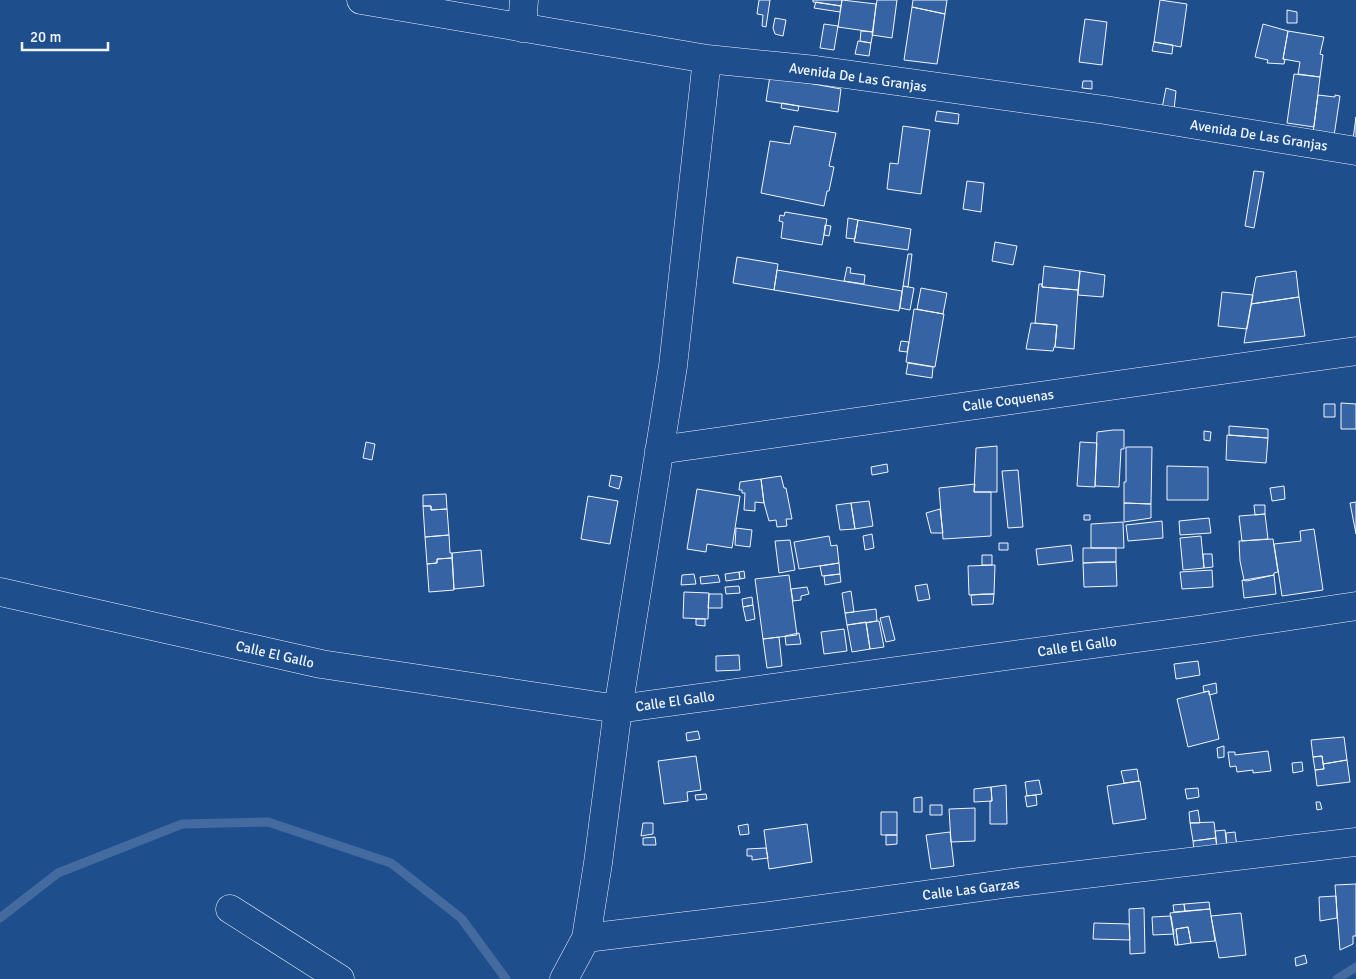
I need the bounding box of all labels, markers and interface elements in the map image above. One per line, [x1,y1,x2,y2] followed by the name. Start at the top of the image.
[22,20,109,52] scale bar
[30,28,61,46] text: 20 m
[788,59,928,96] street label: Avenida De Las Granjas
[1189,116,1329,155] street label: Avenida De Las Granjas
[961,386,1055,415] street label: Calle Coquenas
[1036,633,1118,660] street label: Calle El Gallo
[234,637,316,672] street label: Calle El Gallo
[634,688,716,715] street label: Calle El Gallo
[921,875,1021,904] street label: Calle Las Garzas

